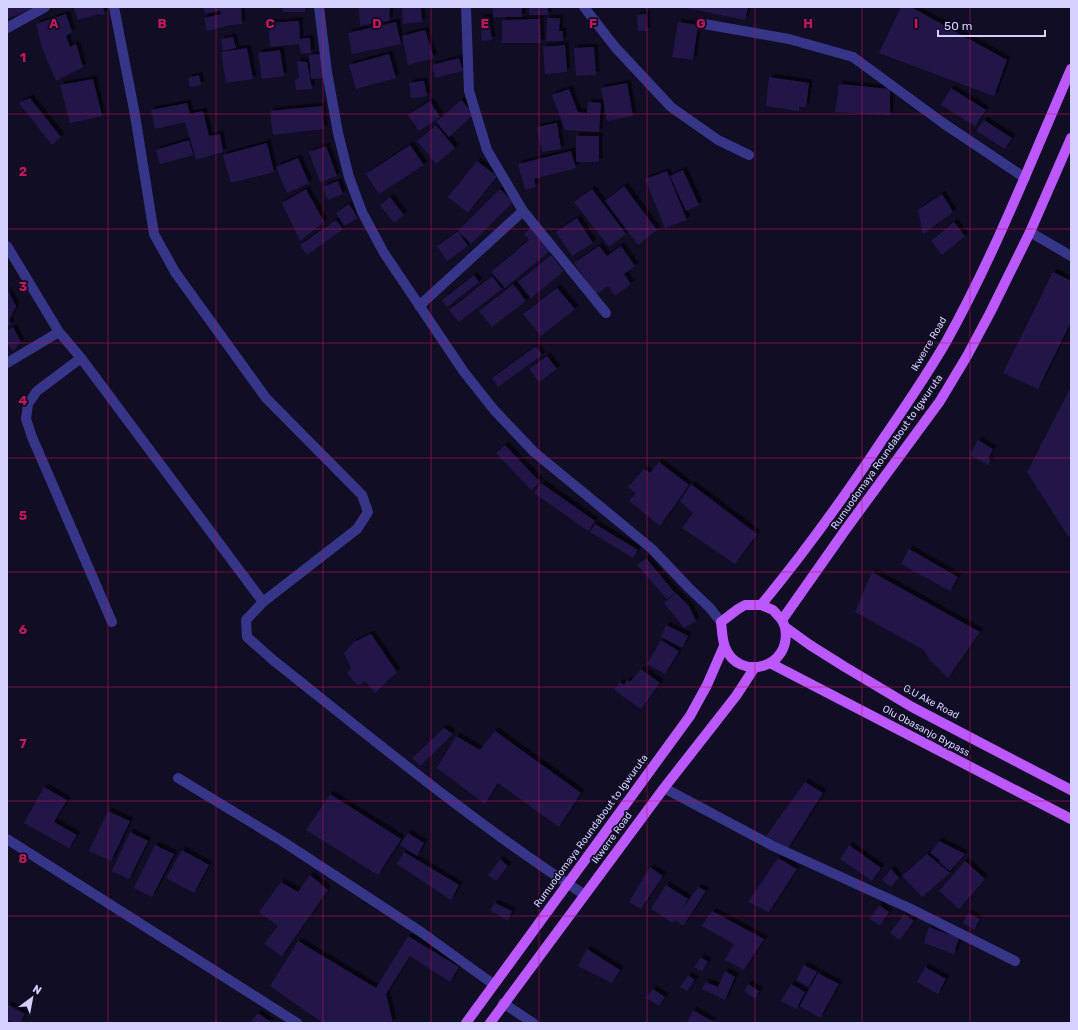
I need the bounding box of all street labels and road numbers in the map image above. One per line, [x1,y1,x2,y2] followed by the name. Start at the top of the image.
[909,315,949,373] street label: Ikwerre Road
[829,372,945,532] street label: Rumuodomaya Roundabout to Igwuruta
[901,682,961,722] street label: G.U Ake Road
[880,703,972,759] street label: Olu Obasanjo Bypass
[531,752,651,910] street label: Rumuodomaya Roundabout to Igwuruta
[589,810,635,866] street label: Ikwerre Road

